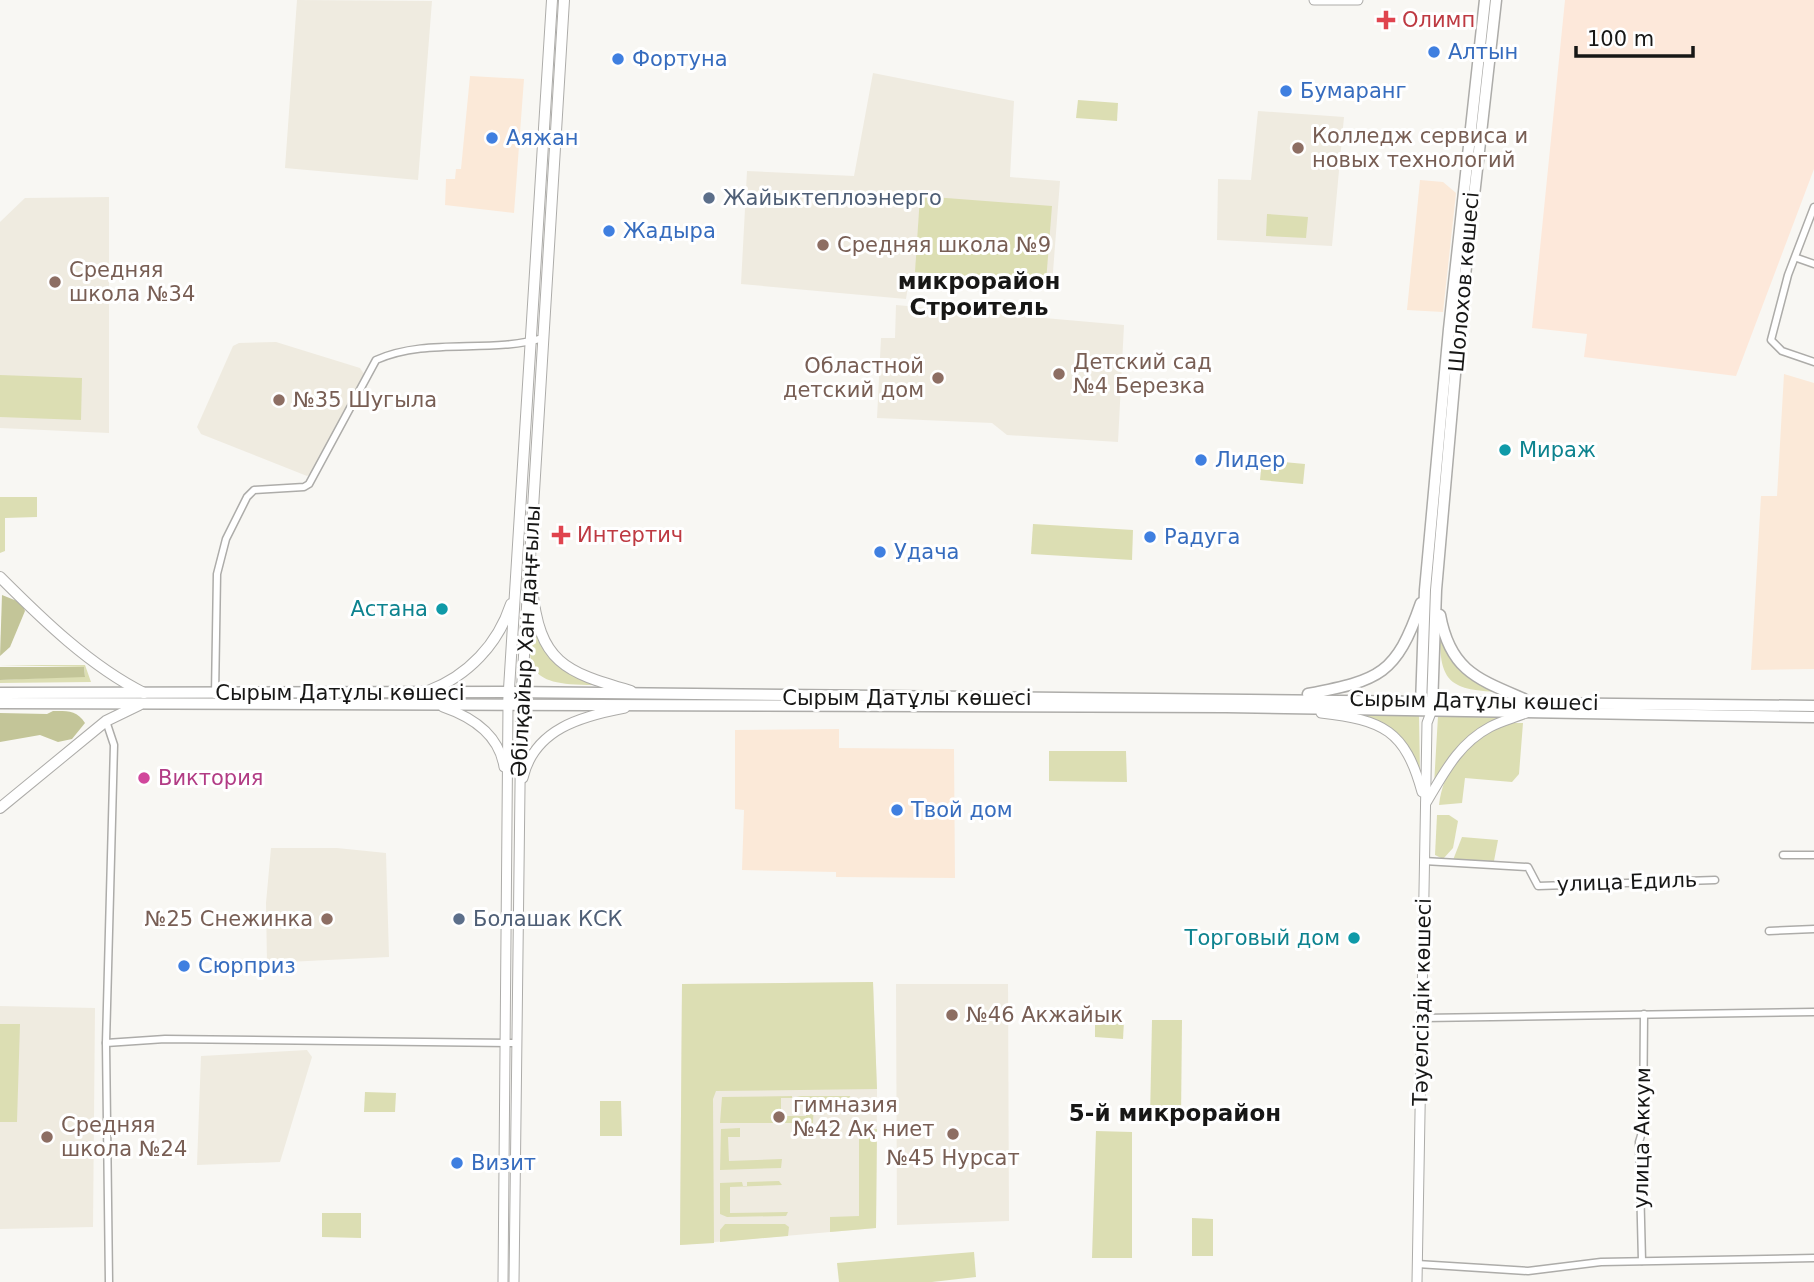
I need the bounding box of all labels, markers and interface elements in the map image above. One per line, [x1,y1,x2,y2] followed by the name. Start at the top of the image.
[1402,8,1475,32] place label: Олимп
[1376,10,1396,30] marker: Олимп
[1576,14,1693,58] scale bar
[1587,27,1654,51] text: 100 m
[1448,40,1518,64] place label: Алтын
[1426,44,1442,60] marker: Алтын
[632,47,728,71] place label: Фортуна
[610,51,626,67] marker: Фортуна
[1300,79,1407,103] place label: Бумаранг
[1278,83,1294,99] marker: Бумаранг
[1312,124,1528,172] place label: Колледж сервиса и новых технологий
[506,126,579,150] place label: Аяжан
[484,130,500,146] marker: Аяжан
[1290,140,1306,156] marker: Колледж сервиса и новых технологий
[723,186,942,210] place label: Жайыктеплоэнерго
[701,190,717,206] marker: Жайыктеплоэнерго
[1444,191,1484,373] street label: Шолохов көшесі
[623,219,716,243] place label: Жадыра
[601,223,617,239] marker: Жадыра
[837,233,1051,257] place label: Средняя школа №9
[815,237,831,253] marker: Средняя школа №9
[69,258,195,306] place label: Средняя школа №34
[898,268,1060,320] district label: микрорайон Строитель
[47,274,63,290] marker: Средняя школа №34
[1073,350,1212,398] place label: Детский сад №4 Березка
[783,354,924,402] place label: Областной детский дом
[1051,366,1067,382] marker: Детский сад №4 Березка
[930,370,946,386] marker: Областной детский дом
[293,388,437,412] place label: №35 Шугыла
[271,392,287,408] marker: №35 Шугыла
[1519,438,1596,462] place label: Мираж
[1497,442,1513,458] marker: Мираж
[1215,448,1285,472] place label: Лидер
[1193,452,1209,468] marker: Лидер
[507,504,545,778] street label: Әбілқайыр Хан даңғылы
[577,523,683,547] place label: Интертич
[551,525,571,545] marker: Интертич
[1164,525,1240,549] place label: Радуга
[1142,529,1158,545] marker: Радуга
[894,540,959,564] place label: Удача
[872,544,888,560] marker: Удача
[350,597,428,621] place label: Астана
[434,601,450,617] marker: Астана
[215,681,465,705] street label: Сырым Датұлы көшесі
[782,686,1032,710] street label: Сырым Датұлы көшесі
[1349,687,1599,715] street label: Сырым Датұлы көшесі
[158,766,263,790] place label: Виктория
[136,770,152,786] marker: Виктория
[910,798,1013,822] place label: Твой дом
[889,802,905,818] marker: Твой дом
[1556,868,1698,896] street label: улица Едиль
[1408,898,1436,1107] street label: Тәуелсіздік көшесі
[145,907,313,931] place label: №25 Снежинка
[473,907,623,931] place label: Болашак КСК
[319,911,335,927] marker: №25 Снежинка
[451,911,467,927] marker: Болашак КСК
[1184,926,1340,950] place label: Торговый дом
[1346,930,1362,946] marker: Торговый дом
[198,954,296,978] place label: Сюрприз
[176,958,192,974] marker: Сюрприз
[966,1003,1123,1027] place label: №46 Акжайык
[944,1007,960,1023] marker: №46 Акжайык
[1629,1067,1655,1209] street label: улица Аккум
[793,1093,935,1141] place label: гимназия №42 Ақ ниет
[1069,1100,1281,1126] district label: 5-й микрорайон
[771,1109,787,1125] marker: гимназия №42 Ақ ниет
[61,1113,187,1161] place label: Средняя школа №24
[945,1126,961,1142] marker: №45 Нурсат
[39,1129,55,1145] marker: Средняя школа №24
[886,1146,1020,1170] place label: №45 Нурсат
[471,1151,536,1175] place label: Визит
[449,1155,465,1171] marker: Визит

